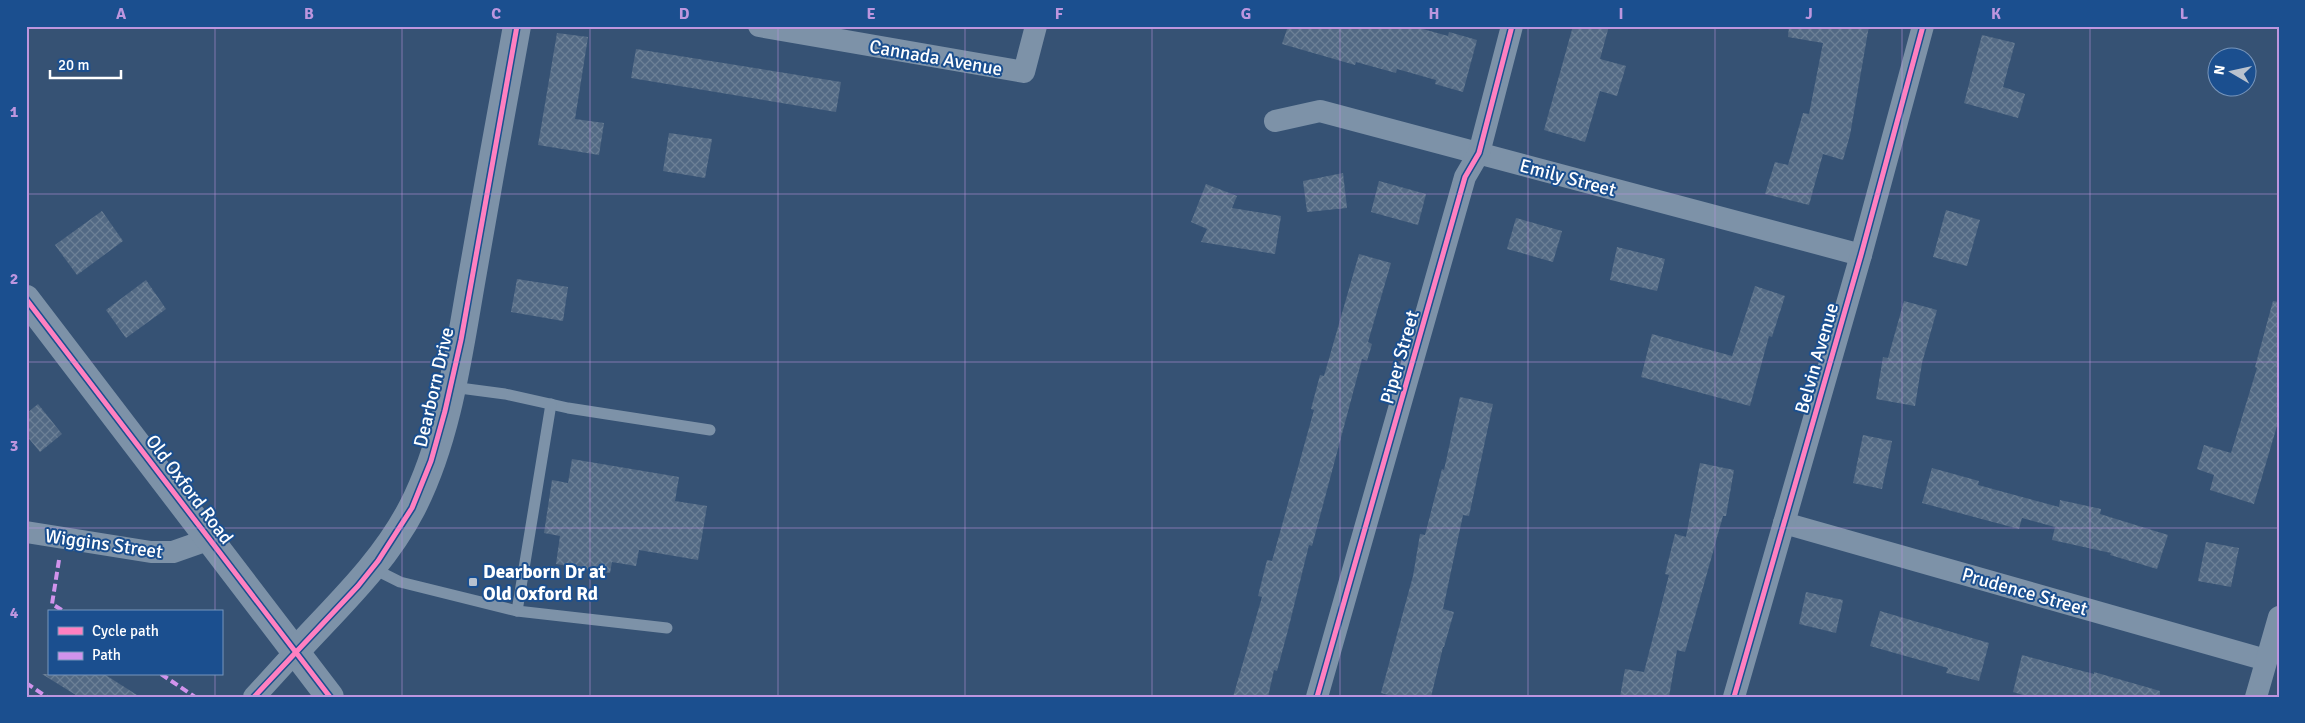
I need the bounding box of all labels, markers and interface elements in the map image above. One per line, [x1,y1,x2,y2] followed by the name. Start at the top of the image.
[116,4,127,24] text: A
[304,4,314,24] text: B
[491,4,501,24] text: C
[679,4,690,24] text: D
[866,4,876,24] text: E
[1055,4,1064,24] text: F
[1241,4,1251,24] text: G
[1429,4,1439,24] text: H
[1618,4,1624,24] text: I
[1805,4,1813,24] text: J
[1991,4,2001,24] text: K
[2180,4,2189,24] text: L
[867,34,1004,81] street label: Cannada Avenue
[50,48,121,80] scale bar
[2208,48,2258,98] north arrow
[58,56,89,74] text: 20 m
[2210,64,2229,76] text: N
[10,102,19,122] text: 1
[1517,154,1619,202] street label: Emily Street
[10,269,18,289] text: 2
[1790,300,1844,416] street label: Belvin Avenue
[1375,307,1425,407] street label: Piper Street
[409,325,459,450] street label: Dearborn Drive
[140,430,238,549] street label: Old Oxford Road
[10,436,18,456] text: 3
[43,524,165,564] street label: Wiggins Street
[483,560,606,606] place label: Dearborn Dr at Old Oxford Rd
[1959,563,2091,621] street label: Prudence Street
[467,576,479,588] marker: Dearborn Dr at Old Oxford Rd
[10,603,19,623] text: 4
[48,610,222,676] legend
[92,622,159,640] text: Cycle path
[92,646,121,664] text: Path

